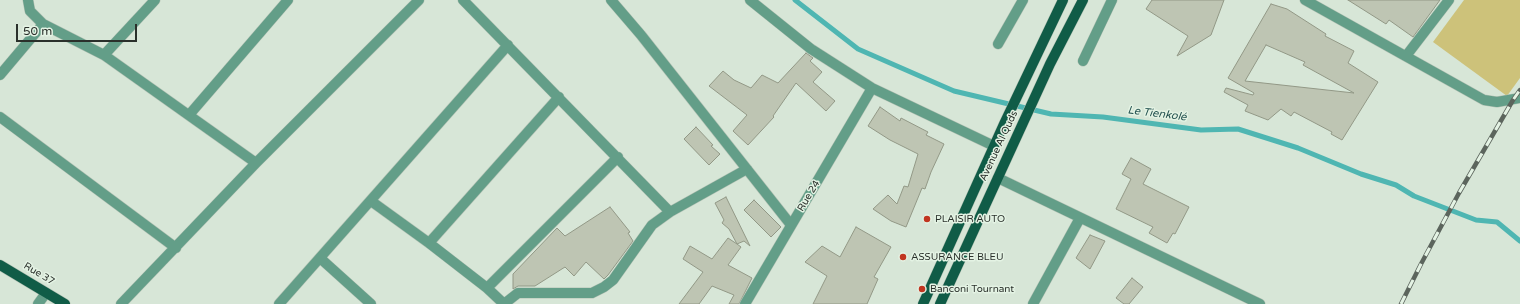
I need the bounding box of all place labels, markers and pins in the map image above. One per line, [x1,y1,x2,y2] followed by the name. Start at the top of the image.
[935,213,1005,225] place label: PLAISIR AUTO
[922,214,932,224] marker: PLAISIR AUTO
[911,251,1004,263] place label: ASSURANCE BLEU
[898,252,908,262] marker: ASSURANCE BLEU
[930,283,1014,295] place label: Banconi Tournant
[917,284,927,294] marker: Banconi Tournant

